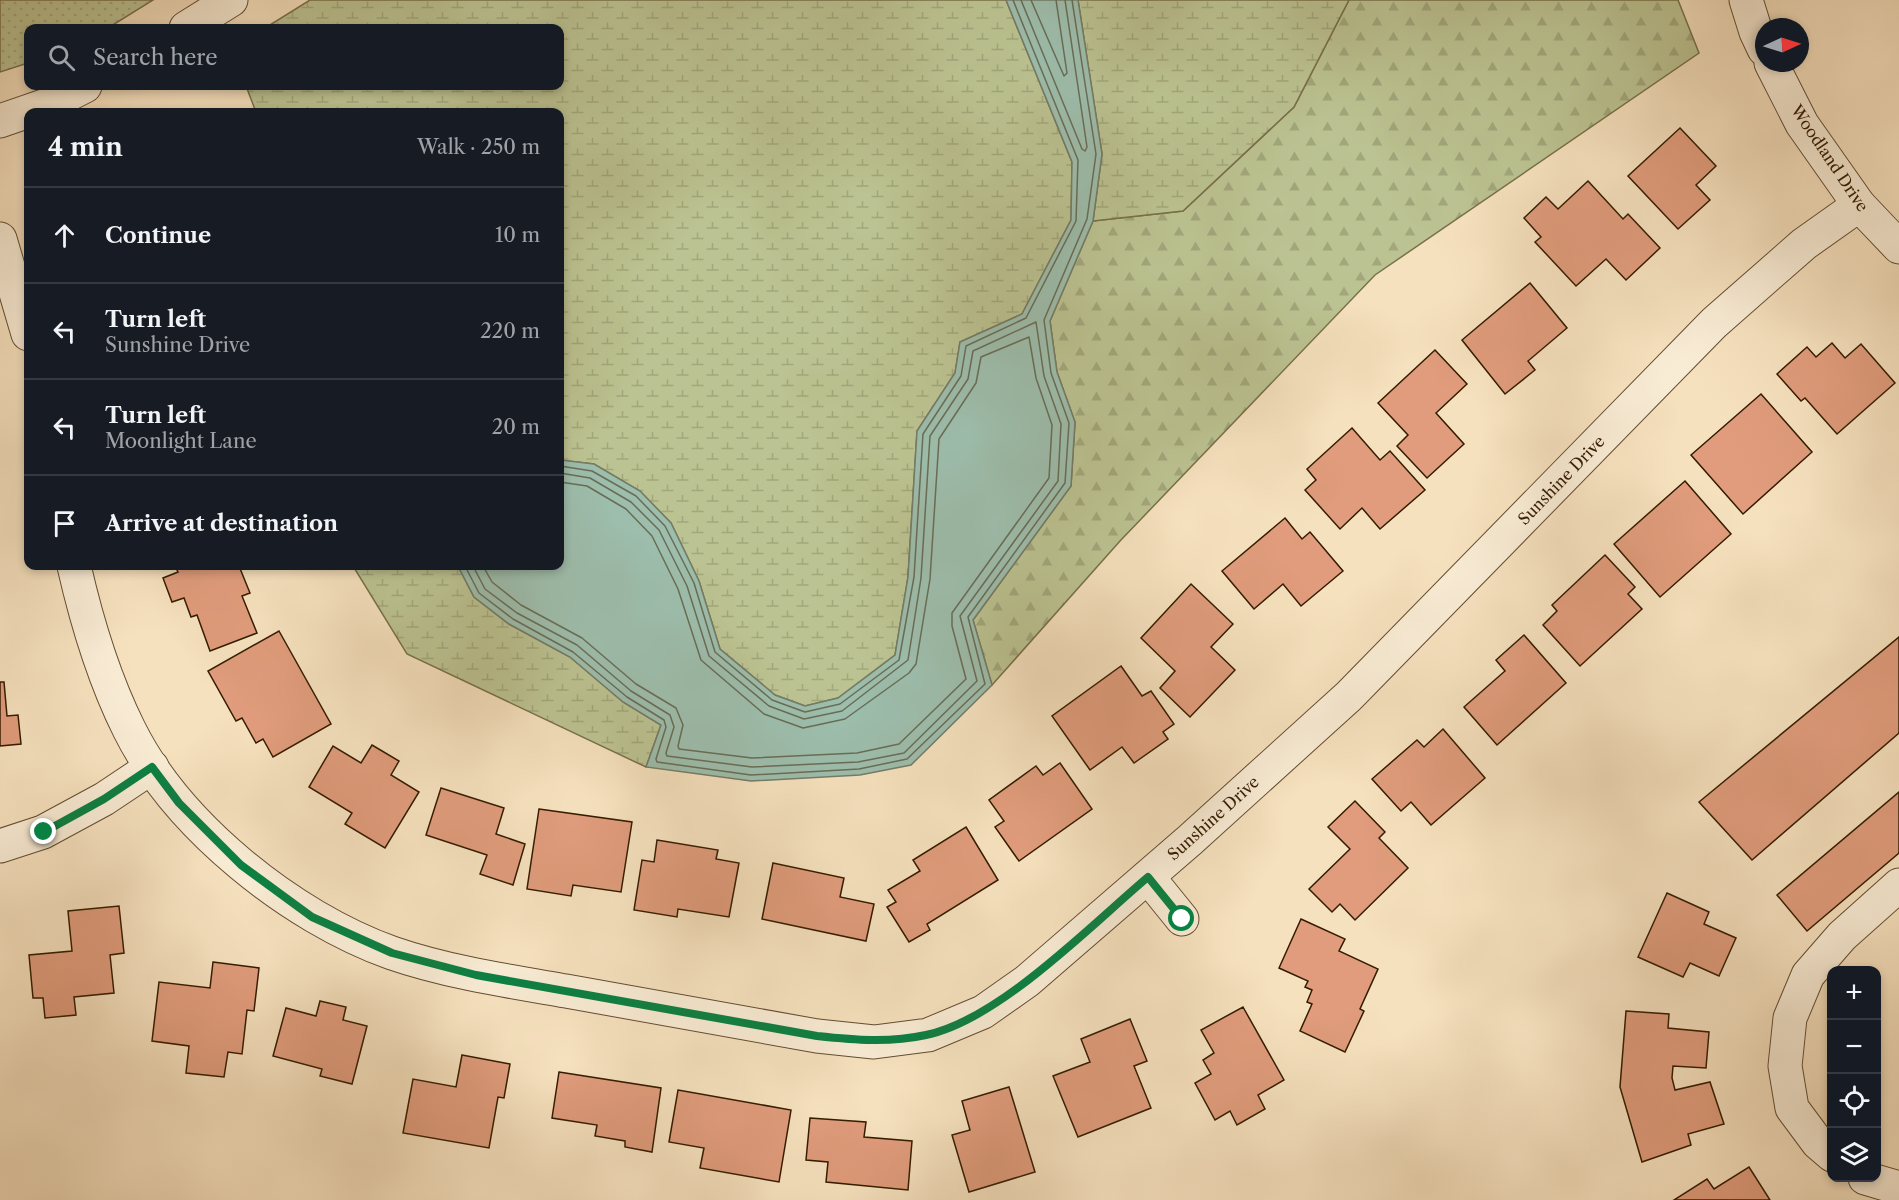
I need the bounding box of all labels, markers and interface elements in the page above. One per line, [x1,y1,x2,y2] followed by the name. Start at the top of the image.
[1755,18,1809,72] north arrow
[24,24,564,90] search box
[45,41,78,74] icon: search
[93,44,218,71] text: Search here
[1786,100,1873,215] street label: Woodland Drive
[48,131,123,163] text: 4 min
[417,135,540,159] text: Walk · 250 m
[48,219,81,252] icon: ahead
[105,222,211,249] text: Continue
[495,223,540,247] text: 10 m
[105,306,206,333] text: Turn left
[48,315,81,348] icon: left
[480,319,540,343] text: 220 m
[105,333,250,357] text: Sunshine Drive
[105,402,206,429] text: Turn left
[48,411,81,444] icon: left
[492,415,540,439] text: 20 m
[105,429,257,453] text: Moonlight Lane
[1513,431,1609,529] street label: Sunshine Drive
[48,507,81,540] icon: arrive
[105,510,338,537] text: Arrive at destination
[1163,772,1263,864] street label: Sunshine Drive
[30,818,56,844] route end
[1168,905,1194,931] route start
[1827,966,1881,1182] map controls
[1827,966,1881,1020] button: +
[1827,1020,1881,1074] button: −
[1827,1074,1881,1128] button: locate
[1827,1128,1881,1182] button: layers

